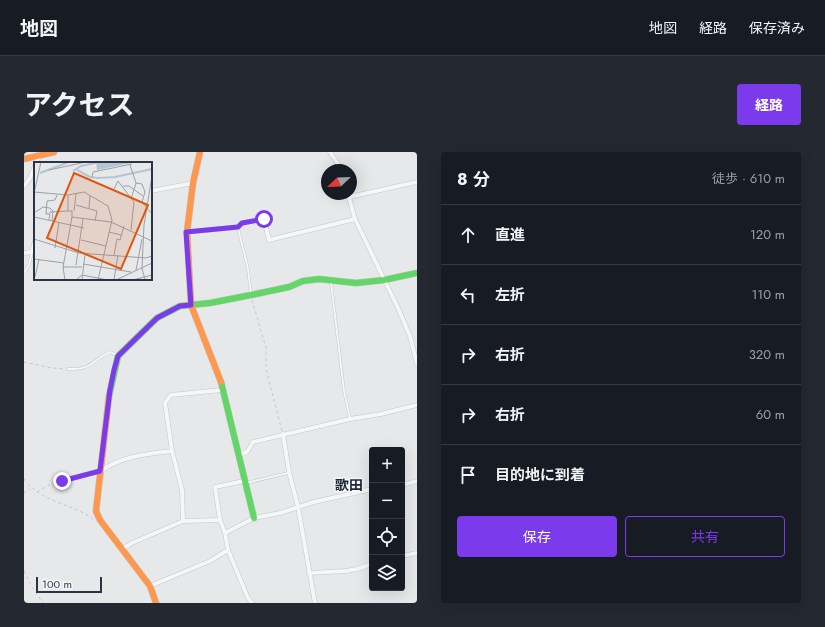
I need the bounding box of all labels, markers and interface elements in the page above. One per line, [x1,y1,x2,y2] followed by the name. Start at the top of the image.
[20,15,58,42] text: 地図
[649,18,677,38] text: 地図
[699,18,727,38] text: 経路
[749,18,805,38] text: 保存済み
[737,84,801,125] button: 経路
[24,85,135,126] text: アクセス
[34,162,152,280] inset map
[321,164,357,200] north arrow
[457,167,490,191] text: 8 分
[712,169,785,188] text: 徒歩 · 610 m
[255,210,273,228] route start
[457,224,479,246] icon: ahead
[495,224,525,246] text: 直進
[750,225,785,244] text: 120 m
[457,284,479,306] icon: left
[495,284,525,306] text: 左折
[751,285,785,304] text: 110 m
[457,344,479,366] icon: right
[495,344,525,366] text: 右折
[749,345,785,364] text: 320 m
[457,404,479,426] icon: right
[495,404,525,426] text: 右折
[756,405,785,424] text: 60 m
[369,447,405,591] map controls
[369,447,405,483] button: +
[457,464,479,486] icon: arrive
[495,464,585,486] text: 目的地に到着
[53,472,71,490] route end
[335,475,363,495] district label: 歌田
[369,483,405,519] button: −
[457,516,617,557] button: 保存
[625,516,785,557] button: 共有
[369,519,405,555] button: locate
[369,555,405,591] button: layers
[36,575,102,594] scale bar
[42,576,72,592] text: 100 m

